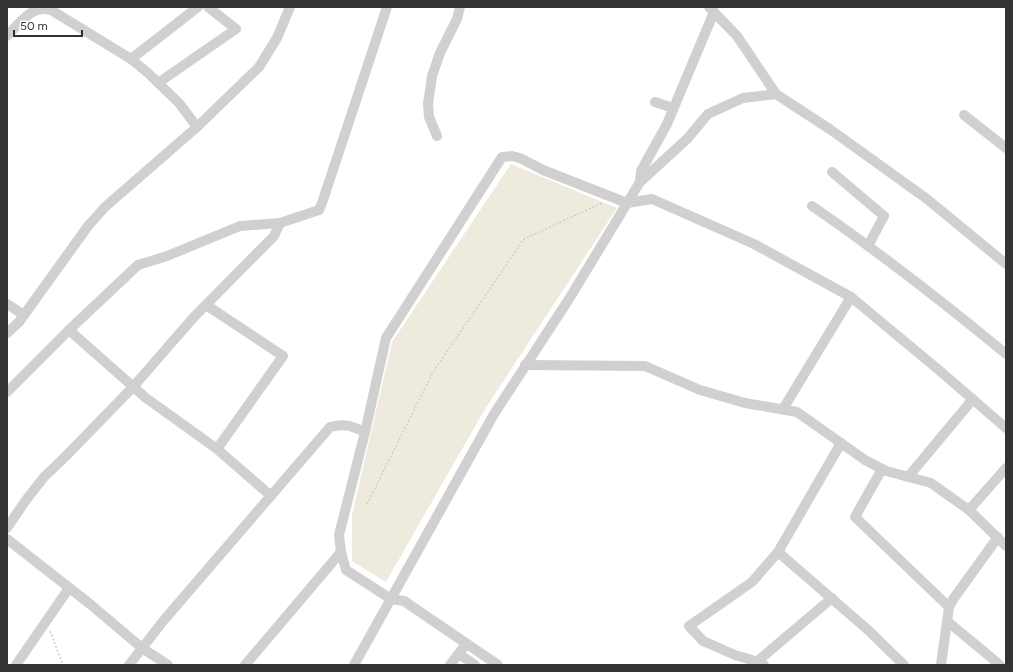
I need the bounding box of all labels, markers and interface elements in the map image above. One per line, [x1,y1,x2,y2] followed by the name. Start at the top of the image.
[14,12,82,38] scale bar
[20,19,48,33] text: 50 m

